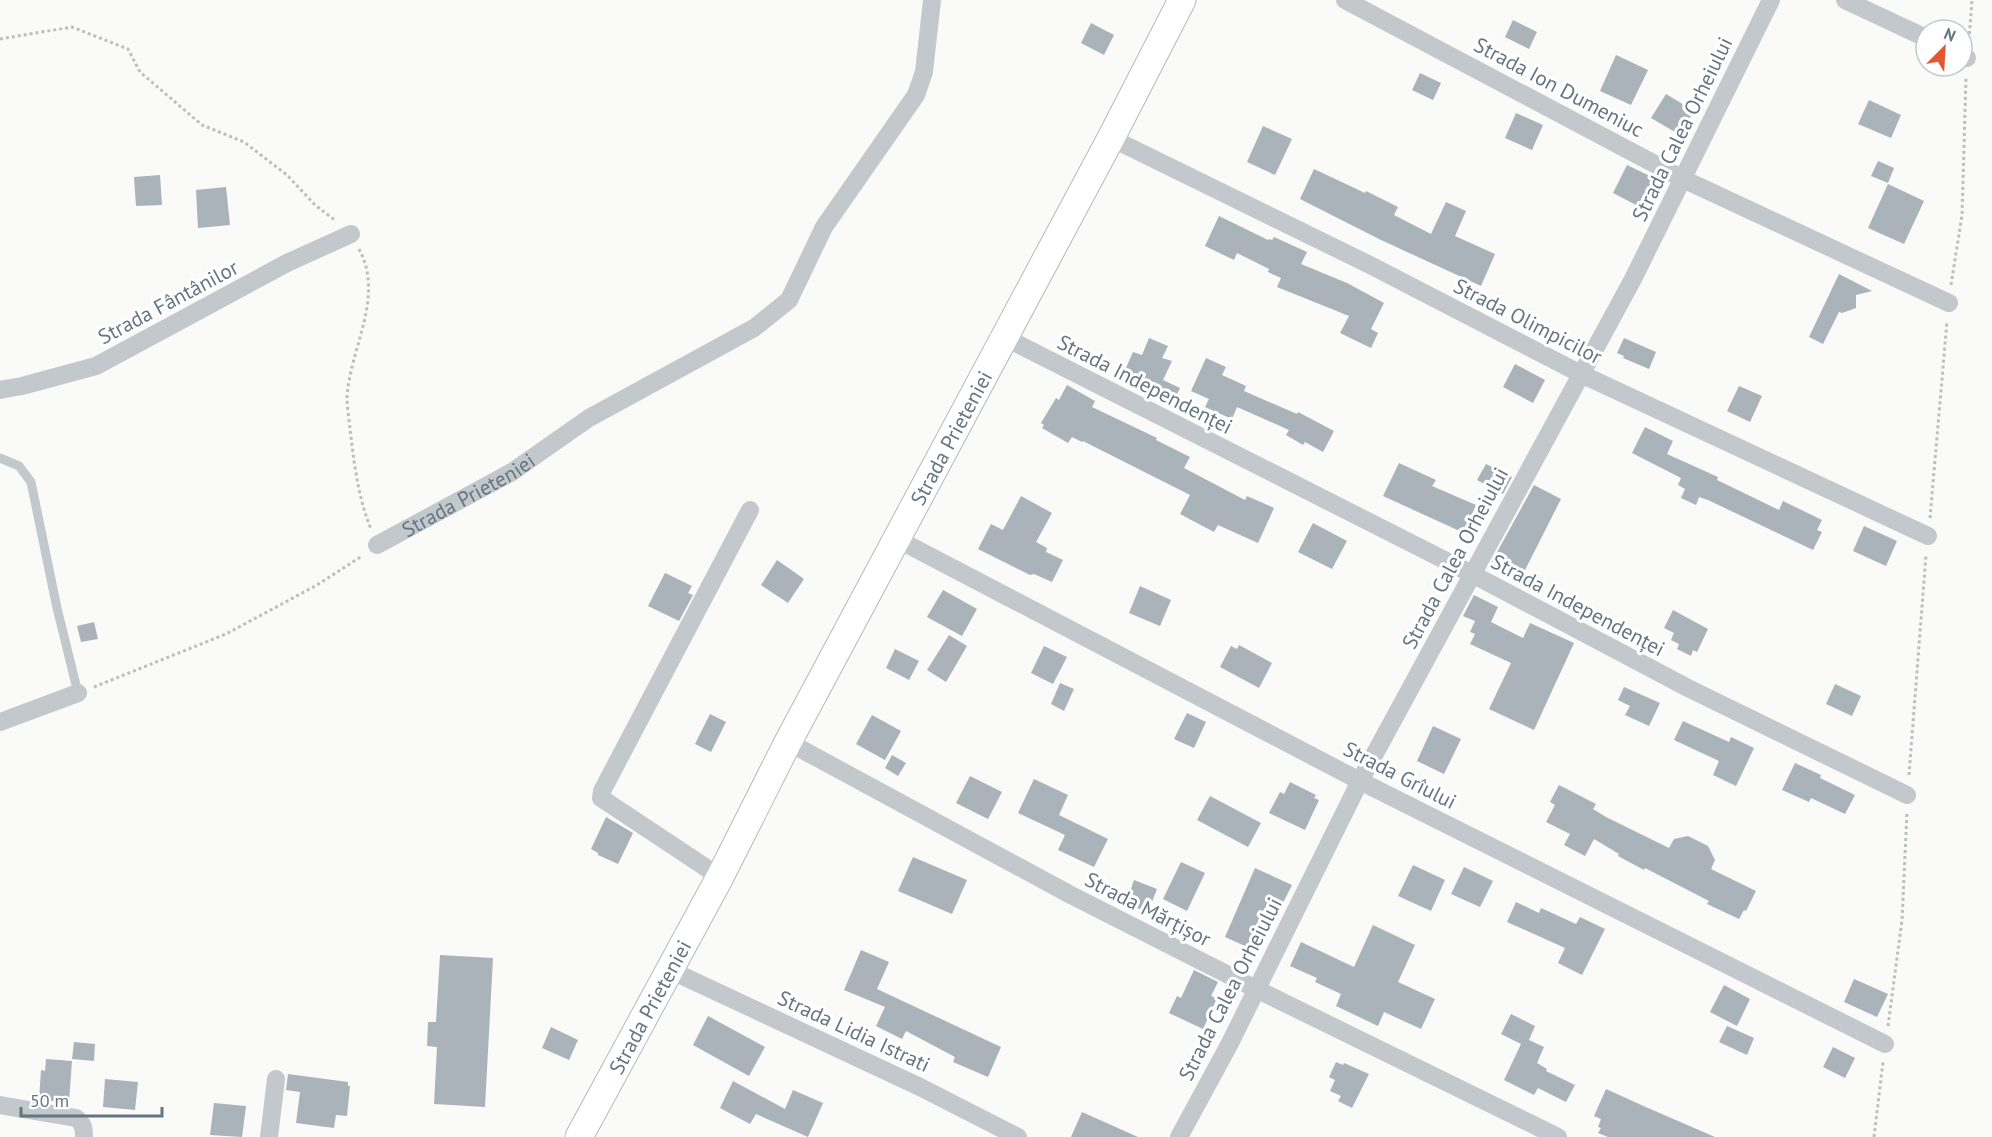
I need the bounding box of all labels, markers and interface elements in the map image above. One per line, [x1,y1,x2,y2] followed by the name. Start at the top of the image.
[1914,18,1974,78] north arrow
[1941,23,1959,46] text: N
[1470,31,1648,143] street label: Strada Ion Dumeniuc
[1626,32,1738,226] street label: Strada Calea Orheiului
[93,254,243,350] street label: Strada Fântânilor
[1449,272,1607,370] street label: Strada Olimpicilor
[1053,328,1237,440] street label: Strada Independenței
[904,366,998,510] street label: Strada Prieteniei
[397,447,540,543] street label: Strada Prieteniei
[1396,463,1514,653] street label: Strada Calea Orheiului
[1487,548,1669,662] street label: Strada Independenței
[1339,735,1461,815] street label: Strada Grîului
[1080,866,1216,952] street label: Strada Mărțișor
[1172,893,1288,1085] street label: Strada Calea Orheiului
[602,935,697,1079] street label: Strada Prieteniei
[774,984,934,1078] street label: Strada Lidia Istrati
[21,1080,162,1118] scale bar
[30,1089,69,1112] text: 50 m

